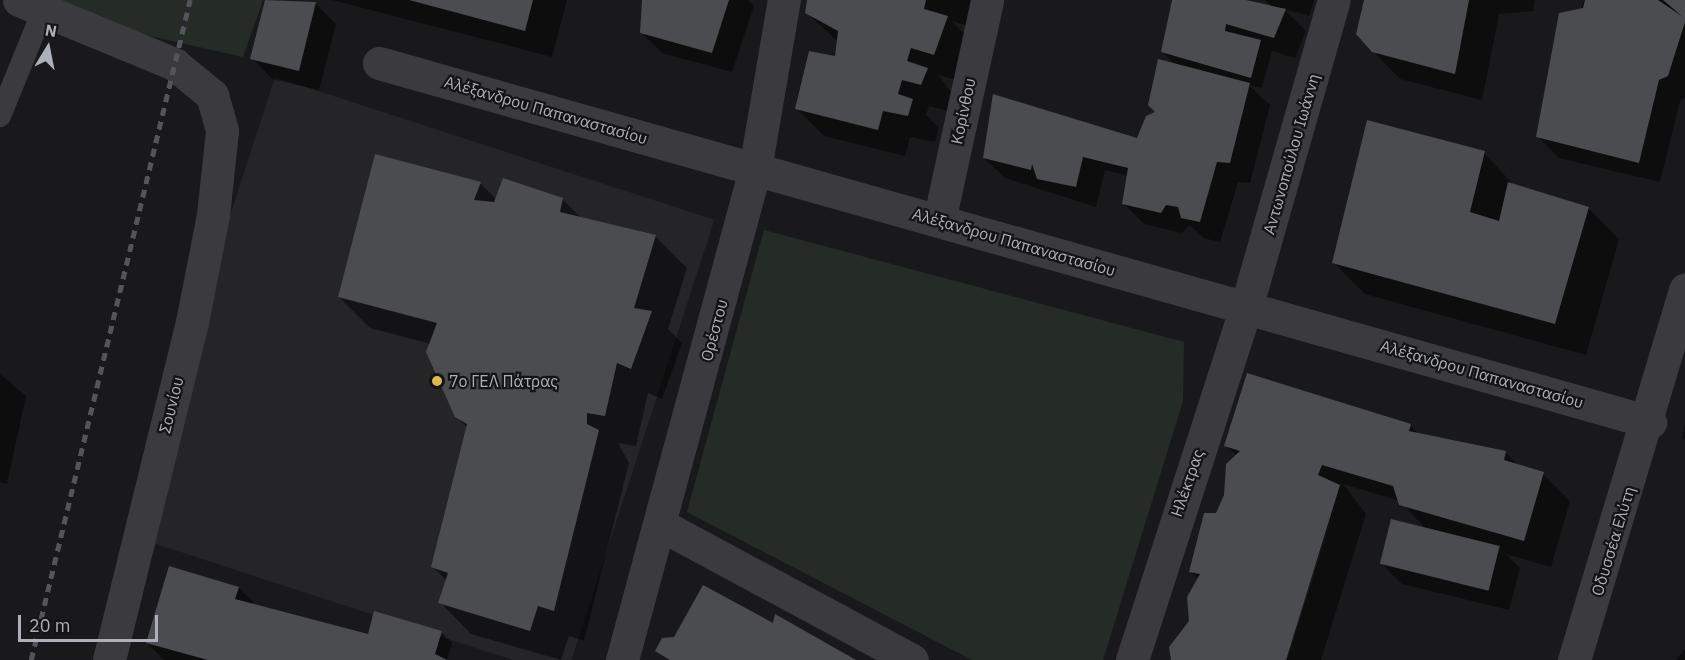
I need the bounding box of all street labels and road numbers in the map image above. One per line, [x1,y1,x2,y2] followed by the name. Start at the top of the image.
[1259,71,1323,237] street label: Αντωνοπούλου Ιωάννη
[442,72,650,148] street label: Αλέξανδρου Παπαναστασίου
[947,76,979,146] street label: Κορίνθου
[910,204,1118,280] street label: Αλέξανδρου Παπαναστασίου
[697,297,731,363] street label: Ορέστου
[1378,336,1586,412] street label: Αλέξανδρου Παπαναστασίου
[155,375,187,435] street label: Σουνίου
[1167,447,1207,519] street label: Ηλέκτρας
[1587,484,1639,598] street label: Οδυσσέα Ελύτη

